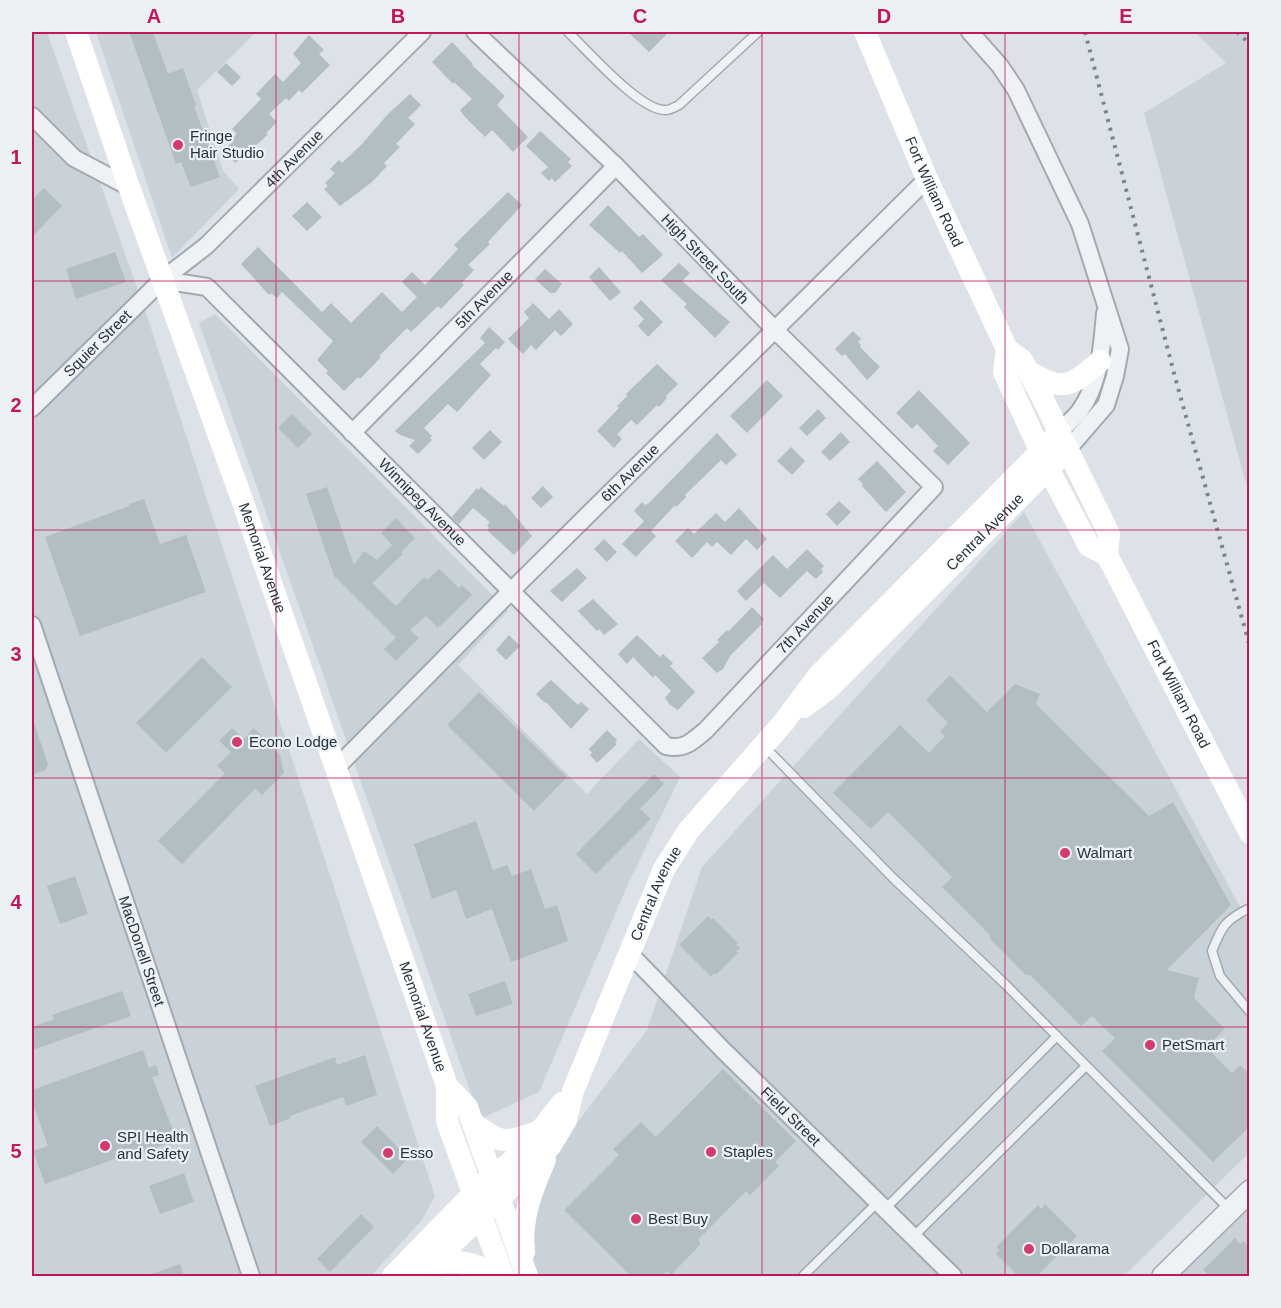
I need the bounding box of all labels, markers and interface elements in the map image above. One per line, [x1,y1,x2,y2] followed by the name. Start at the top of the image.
[147,5,161,27] text: A
[391,5,405,27] text: B
[633,5,647,27] text: C
[877,5,891,27] text: D
[1119,5,1133,27] text: E
[261,126,326,191] street label: 4th Avenue
[190,127,264,161] place label: Fringe Hair Studio
[902,134,967,249] street label: Fort William Road
[171,138,185,152] marker: Fringe Hair Studio
[10,146,22,168] text: 1
[658,210,753,307] street label: High Street South
[451,266,516,332] street label: 5th Avenue
[60,306,135,380] street label: Squier Street
[10,394,22,416] text: 2
[597,440,662,505] street label: 6th Avenue
[375,455,470,549] street label: Winnipeg Avenue
[942,489,1027,574] street label: Central Avenue
[236,500,290,615] street label: Memorial Avenue
[773,591,837,657] street label: 7th Avenue
[1144,637,1214,751] street label: Fort William Road
[10,643,22,665] text: 3
[249,733,337,750] place label: Econo Lodge
[230,735,244,749] marker: Econo Lodge
[627,843,684,943] street label: Central Avenue
[1077,844,1133,861] place label: Walmart
[1058,846,1072,860] marker: Walmart
[10,891,22,913] text: 4
[116,894,169,1009] street label: MacDonell Street
[396,959,450,1074] street label: Memorial Avenue
[1162,1036,1225,1053] place label: PetSmart
[1143,1038,1157,1052] marker: PetSmart
[758,1083,825,1150] street label: Field Street
[117,1128,189,1162] place label: SPI Health and Safety
[98,1139,112,1153] marker: SPI Health and Safety
[10,1140,22,1162] text: 5
[723,1143,773,1160] place label: Staples
[400,1144,433,1161] place label: Esso
[704,1145,718,1159] marker: Staples
[381,1146,395,1160] marker: Esso
[648,1210,709,1227] place label: Best Buy
[629,1212,643,1226] marker: Best Buy
[1041,1240,1110,1257] place label: Dollarama
[1022,1242,1036,1256] marker: Dollarama

